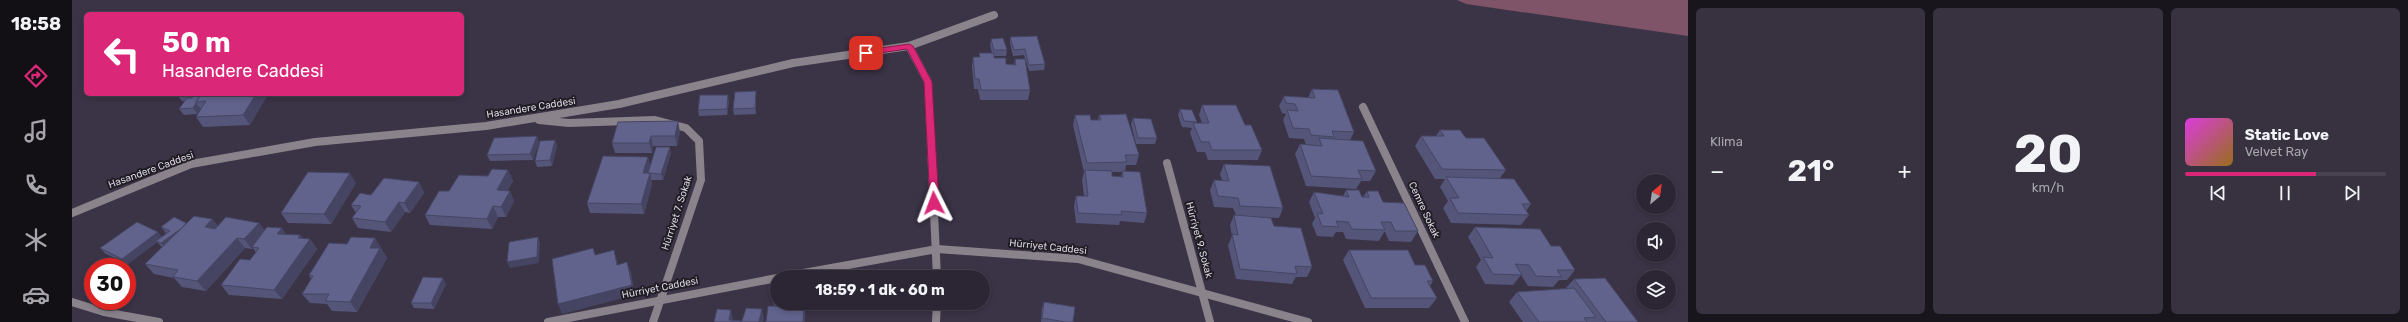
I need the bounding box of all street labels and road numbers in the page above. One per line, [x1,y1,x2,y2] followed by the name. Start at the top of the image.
[486,95,576,121] street label: Hasandere Caddesi
[107,149,195,191] street label: Hasandere Caddesi
[659,173,695,252] street label: Hürriyet 7. Sokak
[1406,180,1443,241] street label: Cemre Sokak
[1183,201,1215,280] street label: Hürriyet 9. Sokak
[1009,237,1087,257] street label: Hürriyet Caddesi
[621,275,699,301] street label: Hürriyet Caddesi

